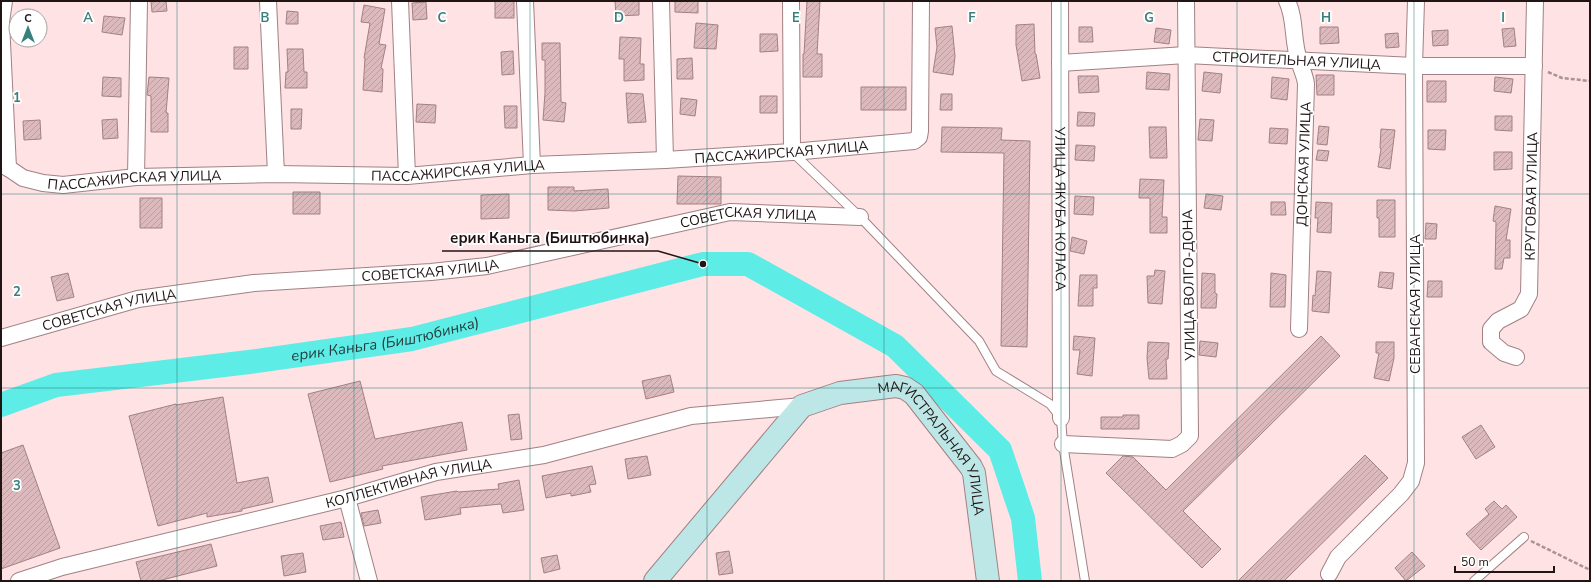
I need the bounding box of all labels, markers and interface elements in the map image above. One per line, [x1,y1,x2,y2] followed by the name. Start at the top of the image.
[8,8,48,48] north arrow
[83,9,93,27] text: A
[261,9,270,27] text: B
[438,9,447,27] text: C
[614,9,624,27] text: D
[792,9,800,27] text: E
[968,9,976,27] text: F
[1144,9,1154,27] text: G
[1321,9,1331,27] text: H
[1501,9,1505,27] text: I
[24,11,32,26] text: С
[1212,47,1381,74] street label: СТРОИТЕЛЬНАЯ УЛИЦА
[13,89,21,107] text: 1
[1292,101,1316,227] street label: ДОНСКАЯ УЛИЦА
[1051,126,1070,291] street label: УЛИЦА ЯКУБА КОЛАСА
[1520,132,1542,261] street label: КРУГОВАЯ УЛИЦА
[694,136,869,168] street label: ПАССАЖИРСКАЯ УЛИЦА
[371,155,545,186] street label: ПАССАЖИРСКАЯ УЛИЦА
[47,166,222,195] street label: ПАССАЖИРСКАЯ УЛИЦА
[678,202,817,232] street label: СОВЕТСКАЯ УЛИЦА
[1178,209,1200,362] street label: УЛИЦА ВОЛГО-ДОНА
[442,224,658,251] callout: ерик Каньга (Биштюбинка)
[450,228,650,248] text: ерик Каньга (Биштюбинка)
[1406,234,1425,374] street label: СЕВАНСКАЯ УЛИЦА
[361,254,500,286] street label: СОВЕТСКАЯ УЛИЦА
[13,283,21,301] text: 2
[40,284,177,335] street label: СОВЕТСКАЯ УЛИЦА
[290,312,481,366] water label: ерик Каньга (Биштюбинка)
[877,376,989,517] street label: МАГИСТРАЛЬНАЯ УЛИЦА
[324,454,493,512] street label: КОЛЛЕКТИВНАЯ УЛИЦА
[13,477,21,495] text: 3
[1455,548,1554,574] scale bar
[1461,554,1489,570] text: 50 m

